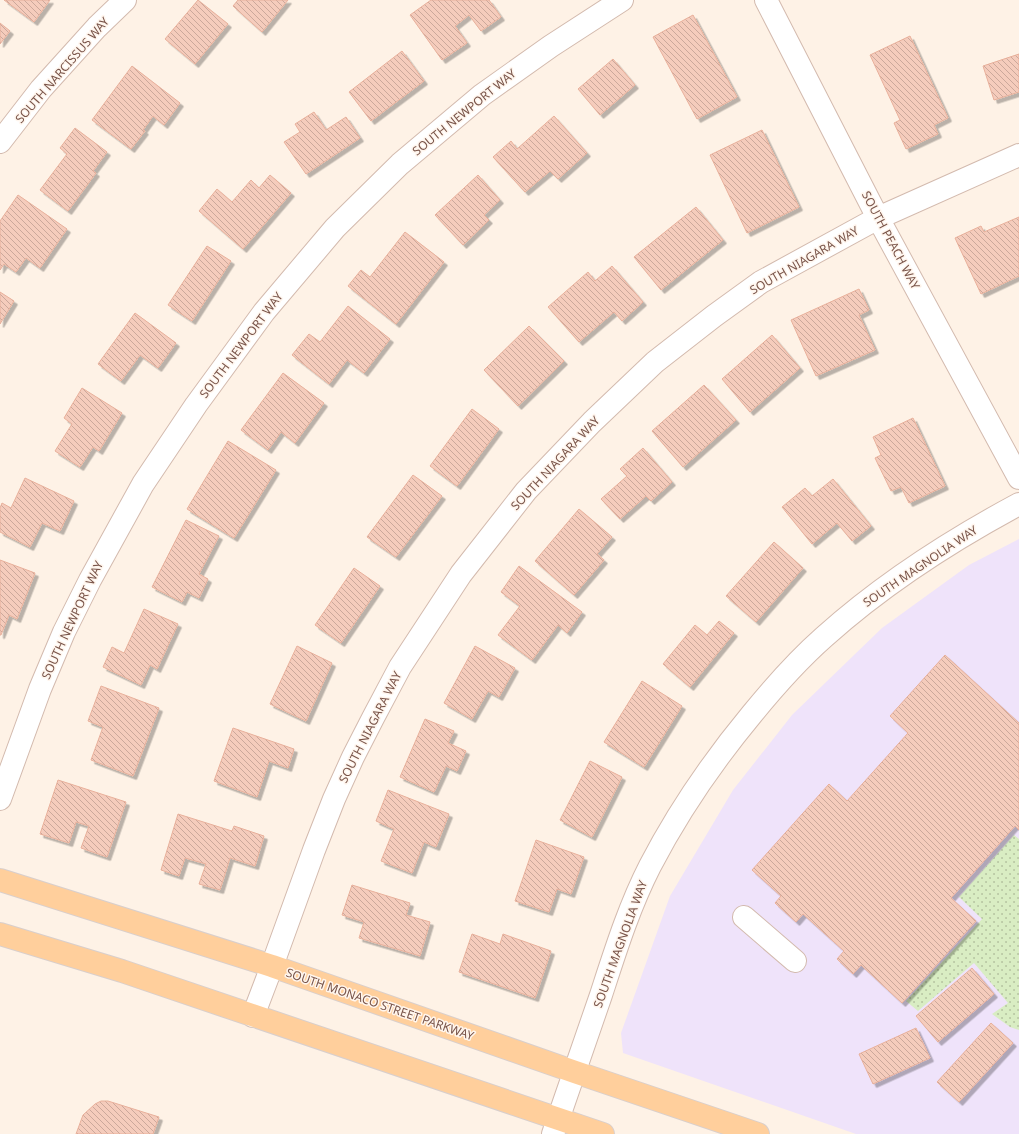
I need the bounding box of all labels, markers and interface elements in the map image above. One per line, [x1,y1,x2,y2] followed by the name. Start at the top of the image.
[11,13,113,127] street label: SOUTH NARCISSUS WAY
[409,65,520,159] street label: SOUTH NEWPORT WAY
[858,188,924,292] street label: SOUTH PEACH WAY
[746,222,862,298] street label: SOUTH NIAGARA WAY
[195,288,287,402] street label: SOUTH NEWPORT WAY
[507,412,603,514] street label: SOUTH NIAGARA WAY
[859,521,981,611] street label: SOUTH MAGNOLIA WAY
[37,558,107,682] street label: SOUTH NEWPORT WAY
[334,668,406,786] street label: SOUTH NIAGARA WAY
[589,878,651,1010] street label: SOUTH MAGNOLIA WAY
[284,964,476,1044] street label: SOUTH MONACO STREET PARKWAY

